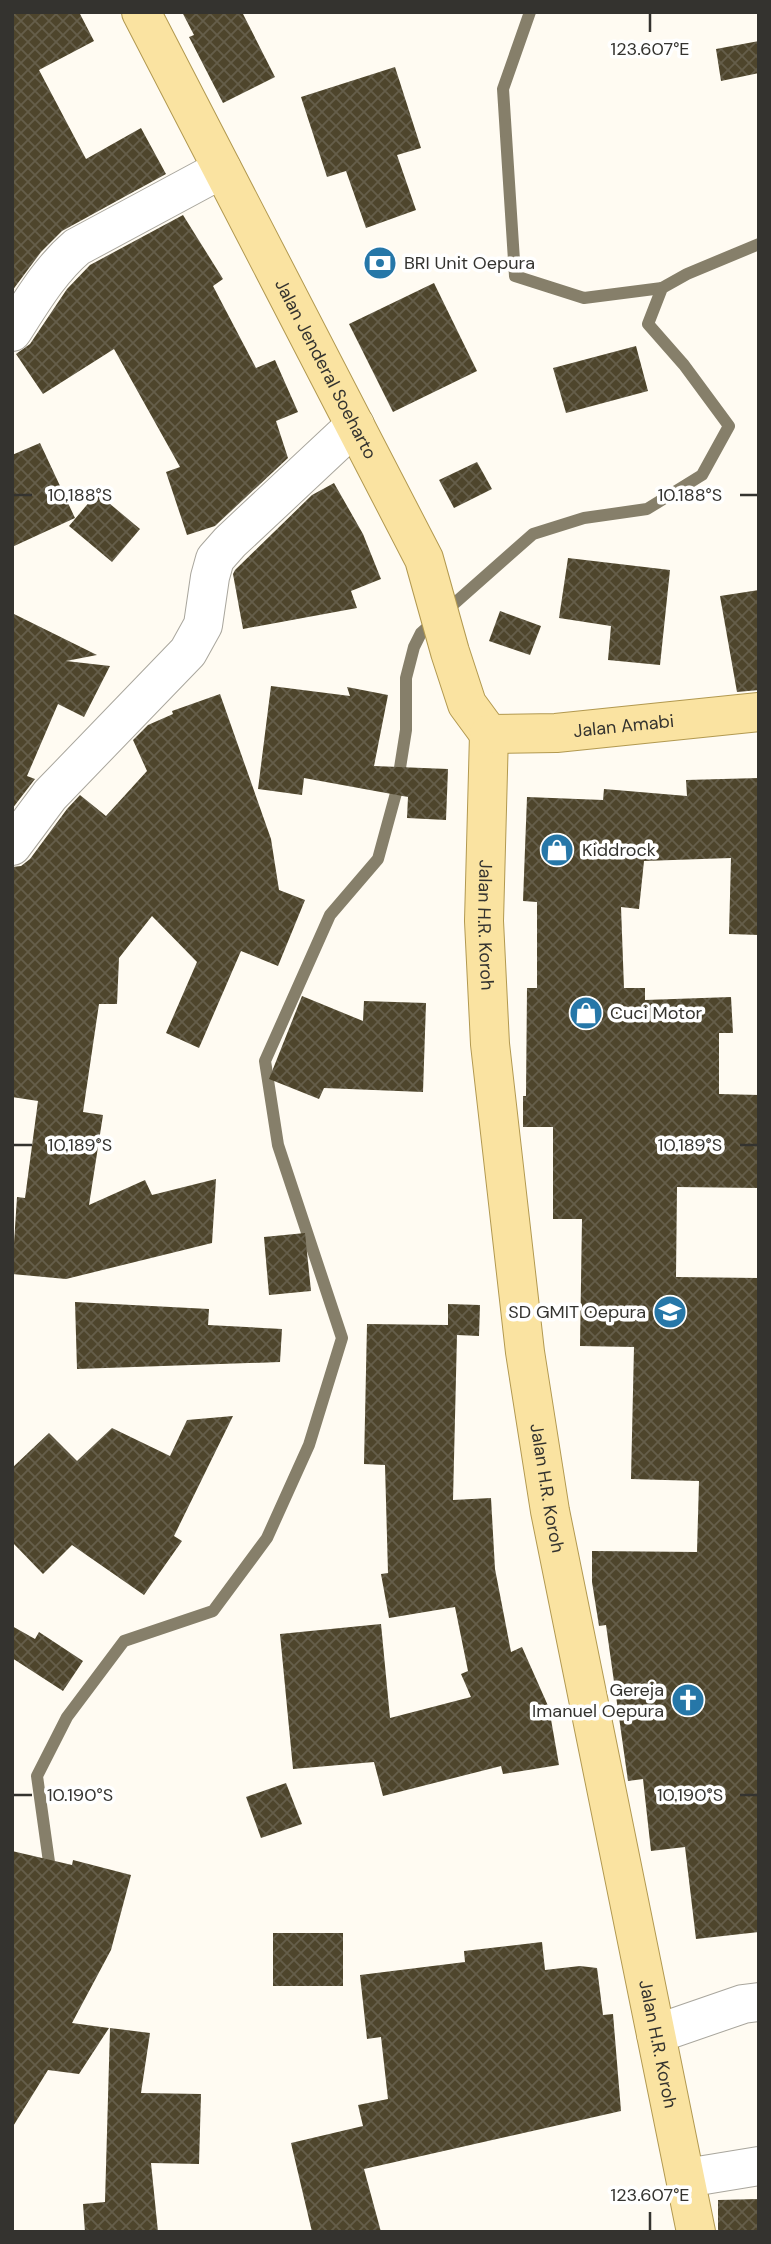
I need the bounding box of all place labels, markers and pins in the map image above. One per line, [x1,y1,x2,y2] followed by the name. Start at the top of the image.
[361,244,399,282] bank icon: BRI Unit Oepura
[404,251,535,275] place label: BRI Unit Oepura
[538,831,576,869] shop icon: Kiddrock
[582,838,656,862] place label: Kiddrock
[567,994,605,1032] shop icon: Cuci Motor
[610,1001,703,1025] place label: Cuci Motor
[651,1293,689,1331] school or university icon: SD GMIT Oepura
[508,1300,646,1324] place label: SD GMIT Oepura
[532,1678,664,1723] place label: Gereja Imanuel Oepura
[669,1681,707,1719] church icon: Gereja Imanuel Oepura

